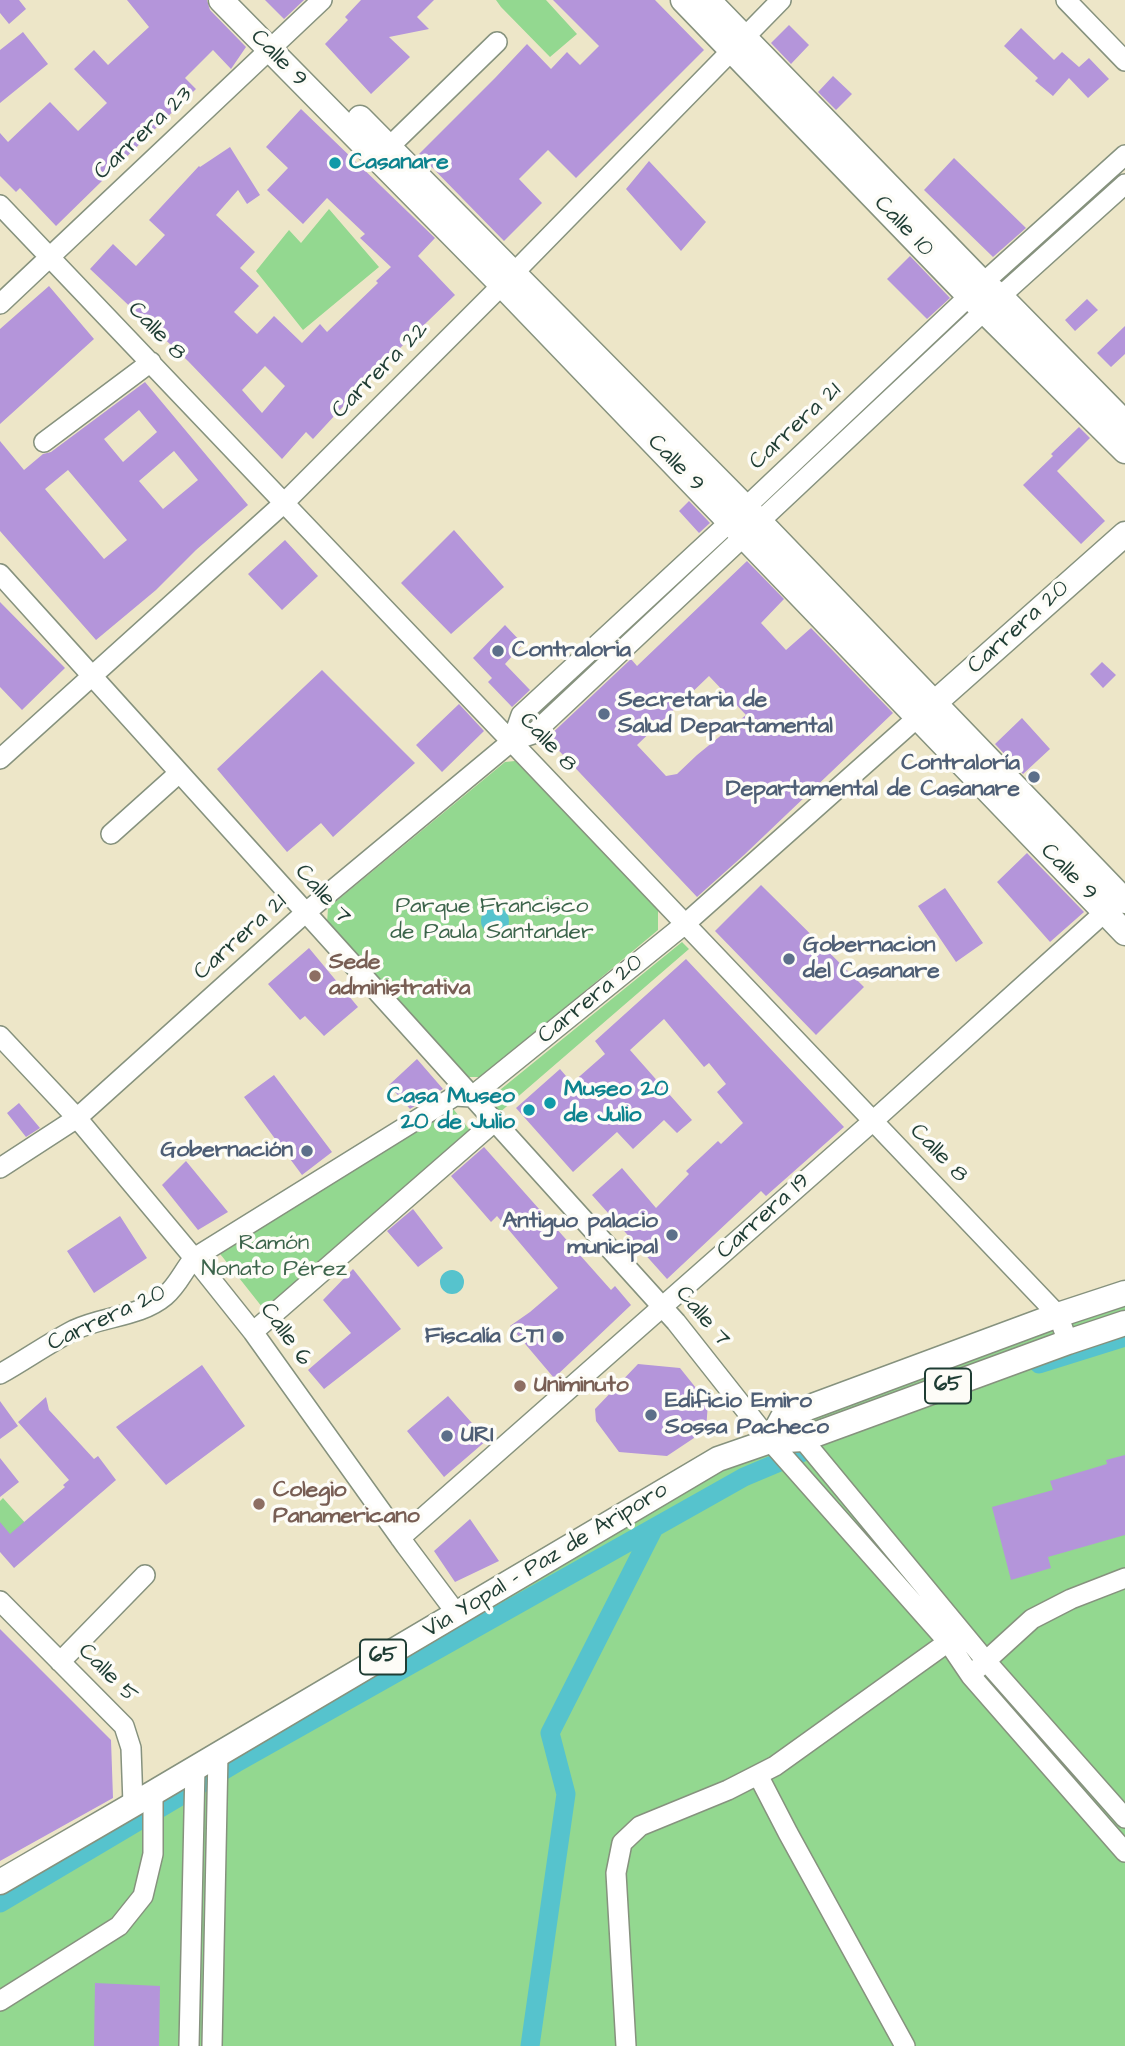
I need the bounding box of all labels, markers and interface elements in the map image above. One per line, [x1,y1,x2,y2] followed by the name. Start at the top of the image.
[244,24,312,94] street label: Calle 9
[89,82,199,186] street label: Carrera 23
[349,149,449,177] place label: Casanare
[327,155,343,171] marker: Casanare
[867,191,939,263] street label: Calle 10
[121,297,191,367] street label: Calle 8
[327,317,435,425] street label: Carrera 22
[744,378,848,476] street label: Carrera 21
[641,429,709,499] street label: Calle 9
[963,575,1075,681] street label: Carrera 20
[512,637,631,665] place label: Contraloria
[490,643,506,659] marker: Contraloria
[618,687,833,741] place label: Secretaria de Salud Departamental
[596,706,612,722] marker: Secretaria de Salud Departamental
[512,707,582,779] street label: Calle 8
[726,750,1020,804] place label: Contraloría Departamental de Casanare
[1026,769,1042,785] marker: Contraloría Departamental de Casanare
[1034,838,1102,908] street label: Calle 9
[288,859,356,931] street label: Calle 7
[189,889,293,987] street label: Carrera 21
[390,893,594,947] park label: Parque Francisco de Paula Santander
[803,932,940,986] place label: Gobernacion del Casanare
[329,949,471,1003] place label: Sede administrativa
[533,949,649,1051] street label: Carrera 20
[781,951,797,967] marker: Gobernacion del Casanare
[307,968,323,984] marker: Sede administrativa
[564,1076,669,1130] place label: Museo 20 de Julio
[387,1083,515,1137] place label: Casa Museo 20 de Julio
[542,1095,558,1111] marker: Museo 20 de Julio
[521,1102,537,1118] marker: Casa Museo 20 de Julio
[903,1119,973,1189] street label: Calle 8
[160,1137,293,1165] place label: Gobernación
[299,1143,315,1159] marker: Gobernación
[712,1168,816,1266] street label: Carrera 19
[503,1208,658,1262] place label: Antiguo palacio municipal
[664,1227,680,1243] marker: Antiguo palacio municipal
[201,1230,347,1284] park label: Ramón Nonato Pérez
[44,1280,170,1358] street label: Carrera 20
[669,1281,735,1353] street label: Calle 7
[253,1298,317,1372] street label: Calle 6
[425,1323,544,1351] place label: Fiscalía CTI
[550,1329,566,1345] marker: Fiscalía CTI
[925,1368,971,1404] road number: 65
[534,1372,629,1400] place label: Uniminuto
[512,1378,528,1394] marker: Uniminuto
[665,1388,829,1442] place label: Edificio Emiro Sossa Pacheco
[643,1407,659,1423] marker: Edificio Emiro Sossa Pacheco
[461,1422,494,1450] place label: URI
[439,1428,455,1444] marker: URI
[273,1477,420,1531] place label: Colegio Panamericano
[419,1477,673,1645] street label: Via Yopal - Paz de Ariporo
[251,1496,267,1512] marker: Colegio Panamericano
[71,1638,143,1710] street label: Calle 5
[360,1640,406,1674] road number: 65

